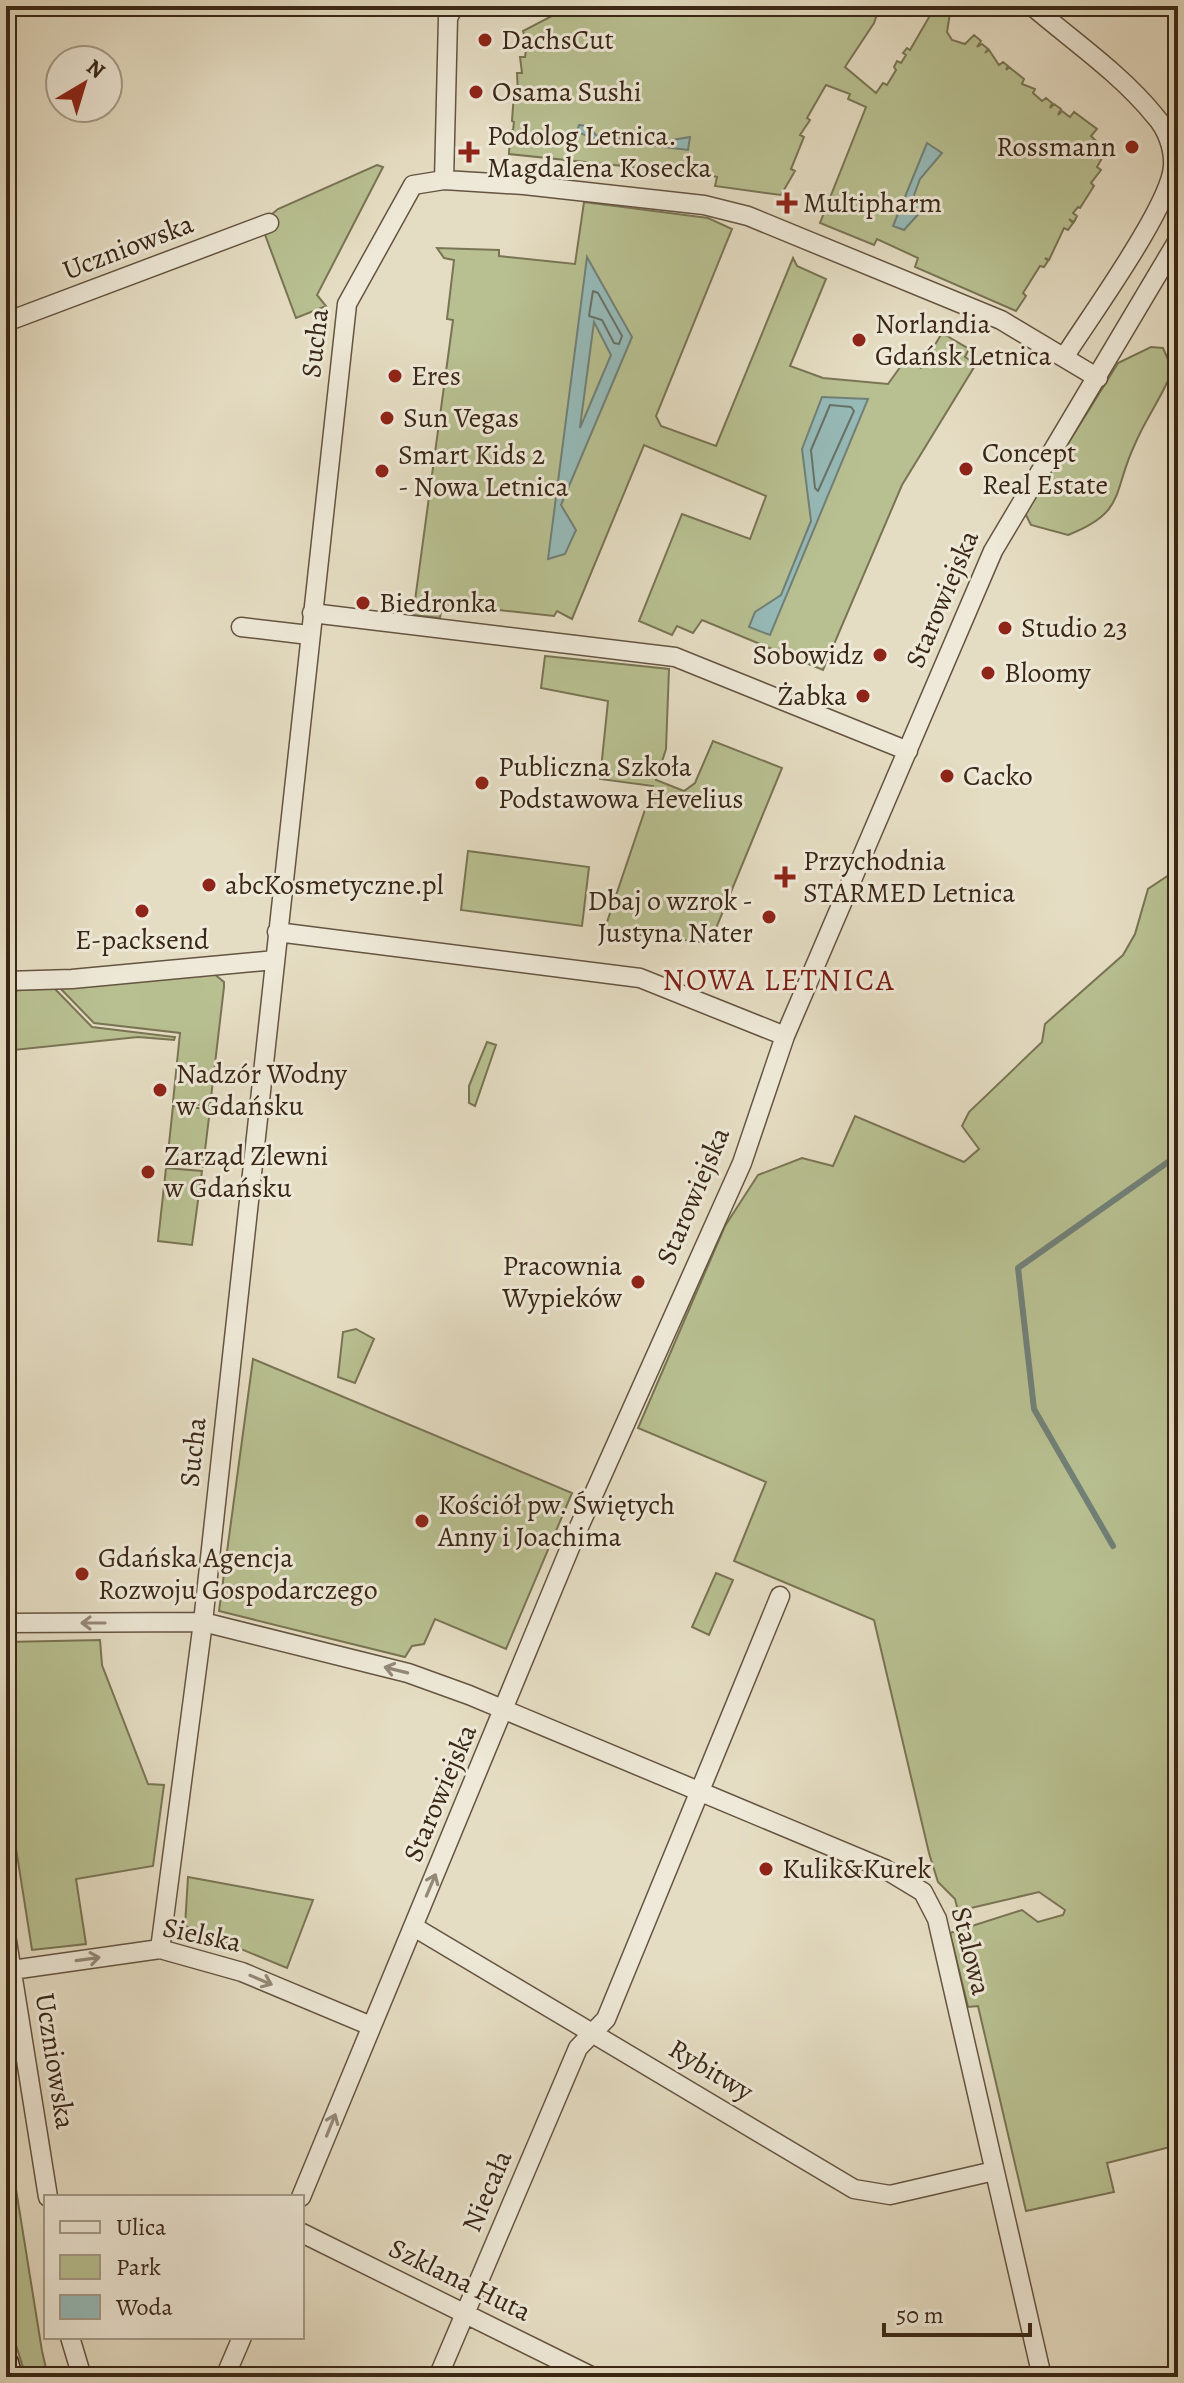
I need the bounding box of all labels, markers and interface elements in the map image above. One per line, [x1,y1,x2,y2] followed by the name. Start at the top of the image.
[501,21,614,59] place label: DachsCut
[476,31,494,49] marker: DachsCut
[44,44,124,124] north arrow
[80,52,111,86] text: N
[492,73,642,111] place label: Osama Sushi
[467,83,485,101] marker: Osama Sushi
[487,117,712,187] place label: Podolog Letnica. Magdalena Kosecka
[996,128,1116,166] place label: Rossmann
[1123,138,1141,156] marker: Rossmann
[458,141,480,163] marker: Podolog Letnica. Magdalena Kosecka
[803,184,942,222] place label: Multipharm
[778,194,796,212] marker: Multipharm
[57,205,199,289] street label: Uczniowska
[875,305,1052,375] place label: Norlandia Gdańsk Letnica
[292,306,338,380] street label: Sucha
[850,331,868,349] marker: Norlandia Gdańsk Letnica
[411,357,461,395] place label: Eres
[386,367,404,385] marker: Eres
[403,399,519,437] place label: Sun Vegas
[378,409,396,427] marker: Sun Vegas
[982,434,1108,504] place label: Concept Real Estate
[398,436,568,506] place label: Smart Kids 2 - Nowa Letnica
[957,460,975,478] marker: Concept Real Estate
[373,462,391,480] marker: Smart Kids 2 - Nowa Letnica
[896,524,988,674] street label: Starowiejska
[379,584,497,622] place label: Biedronka
[354,594,372,612] marker: Biedronka
[1021,609,1128,647] place label: Studio 23
[996,619,1014,637] marker: Studio 23
[753,636,864,674] place label: Sobowidz
[871,646,889,664] marker: Sobowidz
[1004,654,1091,692] place label: Bloomy
[979,664,997,682] marker: Bloomy
[777,677,847,715] place label: Żabka
[854,687,872,705] marker: Żabka
[498,748,744,818] place label: Publiczna Szkoła Podstawowa Hevelius
[963,757,1033,795] place label: Cacko
[938,767,956,785] marker: Cacko
[473,774,491,792] marker: Publiczna Szkoła Podstawowa Hevelius
[803,842,1015,912] place label: Przychodnia STARMED Letnica
[225,866,444,904] place label: abcKosmetyczne.pl
[774,866,796,888] marker: Przychodnia STARMED Letnica
[200,876,218,894] marker: abcKosmetyczne.pl
[587,882,753,952] place label: Dbaj o wzrok - Justyna Nater
[133,902,151,920] marker: E-packsend
[760,908,778,926] marker: Dbaj o wzrok - Justyna Nater
[75,921,210,959] place label: E-packsend
[662,960,896,1000] district label: NOWA LETNICA
[175,1055,348,1125] place label: Nadzór Wodny w Gdańsku
[151,1081,169,1099] marker: Nadzór Wodny w Gdańsku
[647,1121,739,1271] street label: Starowiejska
[163,1137,328,1207] place label: Zarząd Zlewni w Gdańsku
[139,1163,157,1181] marker: Zarząd Zlewni w Gdańsku
[501,1247,622,1317] place label: Pracownia Wypieków
[629,1273,647,1291] marker: Pracownia Wypieków
[170,1415,216,1489] street label: Sucha
[437,1486,675,1556] place label: Kościół pw. Świętych Anny i Joachima
[413,1512,431,1530] marker: Kościół pw. Świętych Anny i Joachima
[98,1539,378,1609] place label: Gdańska Agencja Rozwoju Gospodarczego
[73,1565,91,1583] marker: Gdańska Agencja Rozwoju Gospodarczego
[80,1615,107,1630] one-way arrow
[383,1662,409,1677] one-way arrow
[394,1718,486,1868] street label: Starowiejska
[782,1850,932,1888] place label: Kulik&Kurek
[757,1860,775,1878] marker: Kulik&Kurek
[425,1874,440,1898] one-way arrow
[942,1903,1000,1999] street label: Stalowa
[159,1908,245,1962] street label: Sielska
[75,1951,100,1966] one-way arrow
[248,1973,273,1988] one-way arrow
[26,1990,84,2132] street label: Uczniowska
[662,2030,761,2110] street label: Rybitwy
[324,2113,339,2138] one-way arrow
[453,2144,521,2238] street label: Niecała
[44,2195,304,2339] legend
[116,2211,167,2243] text: Ulica
[382,2229,538,2331] street label: Szklana Huta
[116,2251,161,2283] text: Park
[884,2287,1030,2337] scale bar
[115,2291,173,2323] text: Woda
[896,2299,944,2331] text: 50 m

